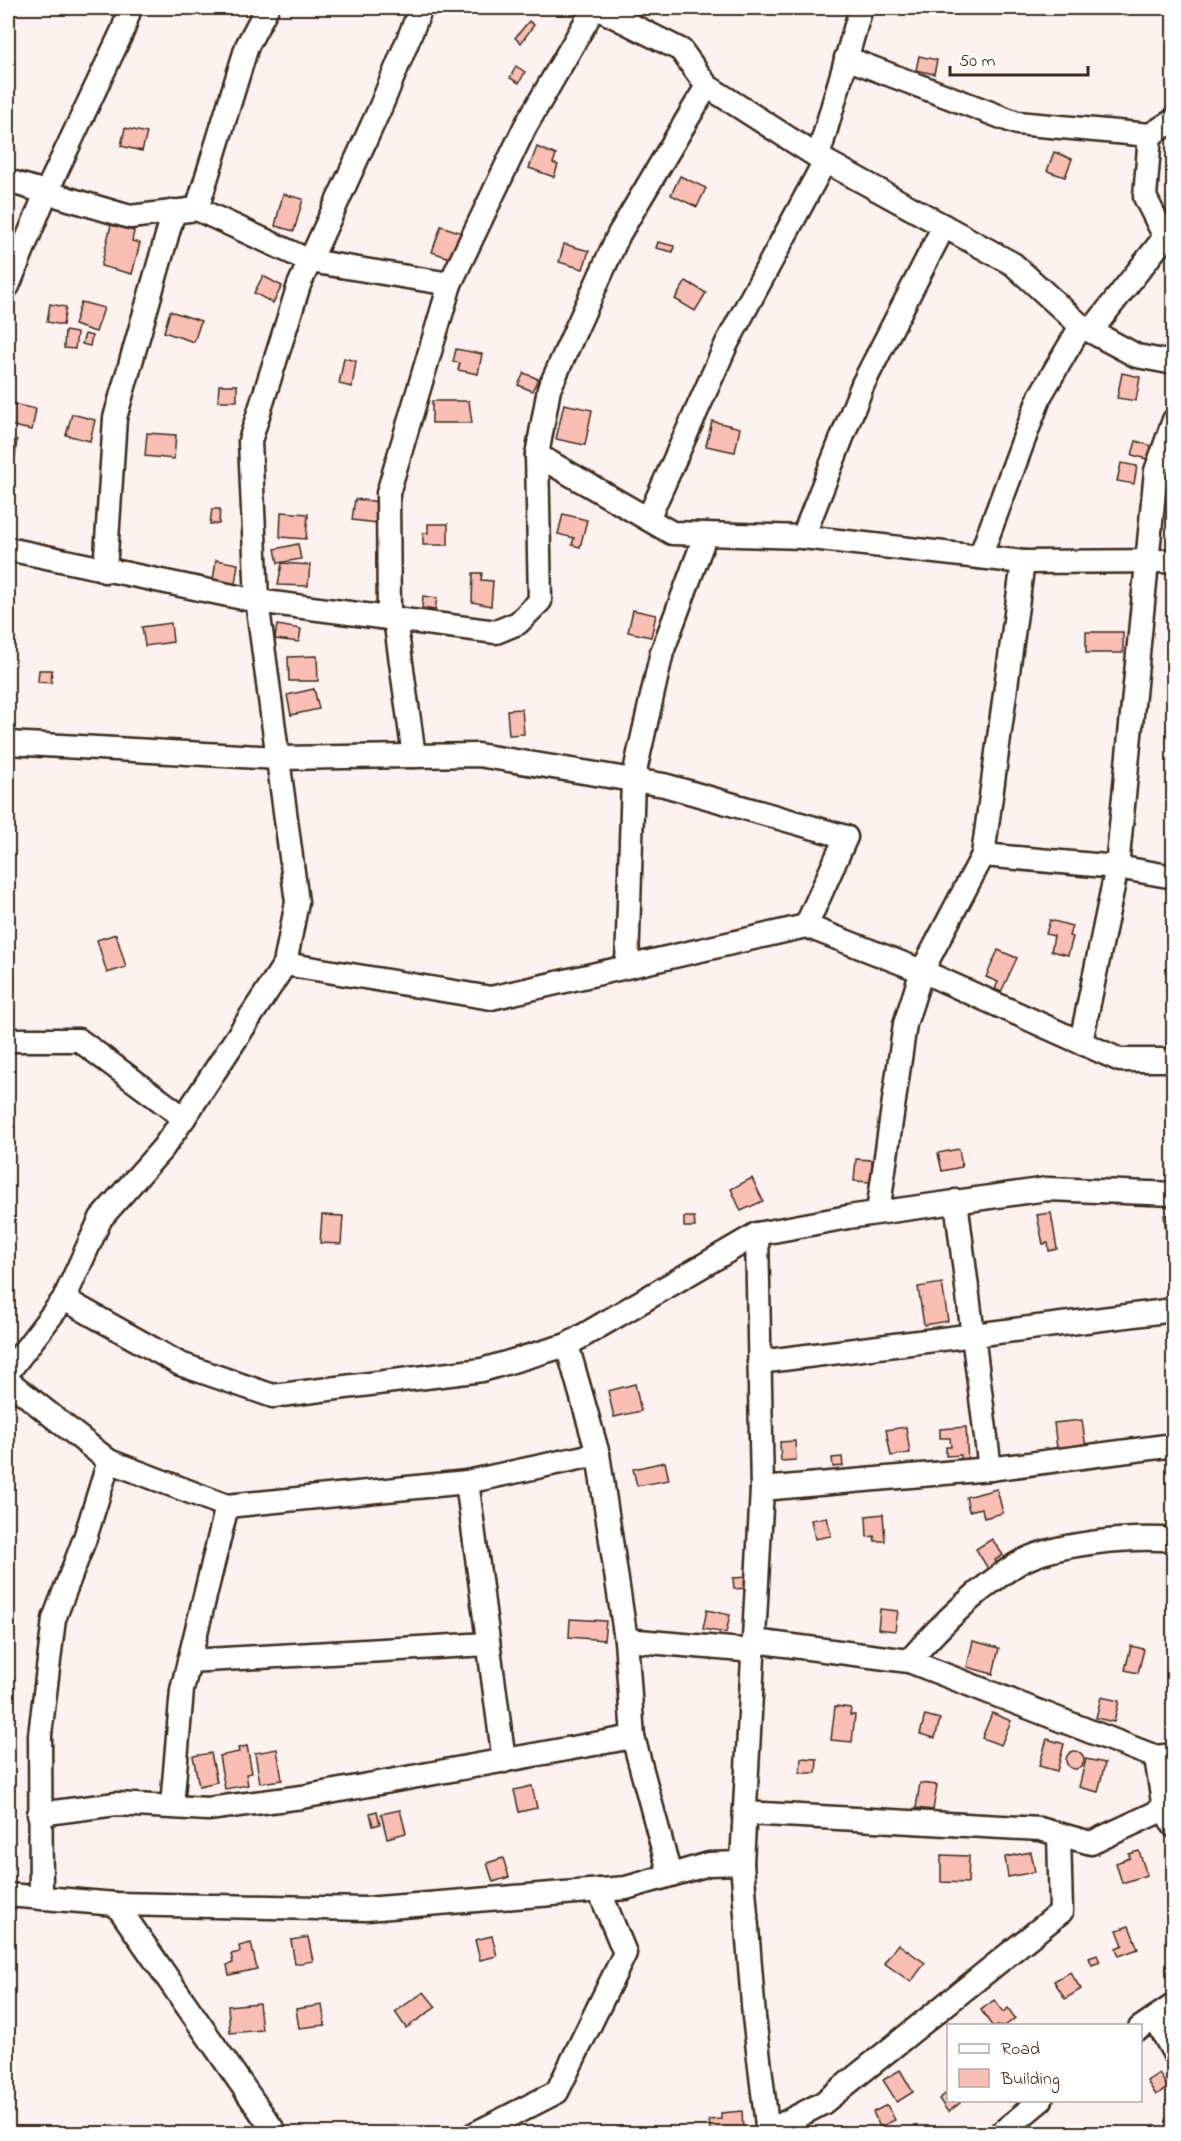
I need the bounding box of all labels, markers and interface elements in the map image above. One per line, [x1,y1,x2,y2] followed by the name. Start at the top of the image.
[950,39,1088,77] scale bar
[959,49,996,75] text: 50 m
[947,2024,1142,2102] legend
[1001,2037,1040,2063] text: Road
[1000,2067,1060,2094] text: Building

